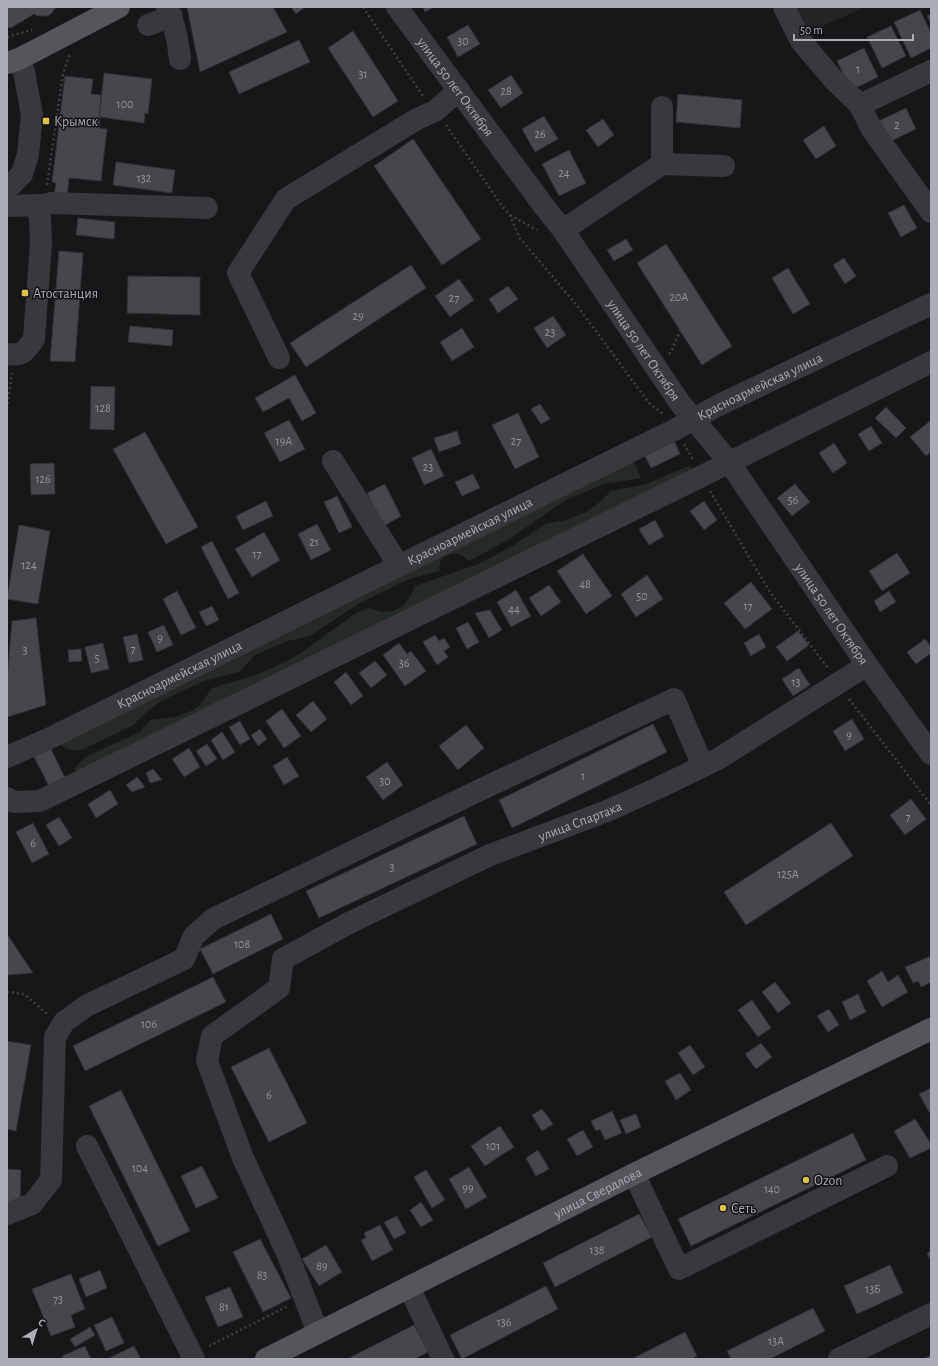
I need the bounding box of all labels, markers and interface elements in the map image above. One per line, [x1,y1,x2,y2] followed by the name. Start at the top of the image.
[794,16,913,42] scale bar
[800,24,823,36] text: 50 m
[413,34,496,139] street label: улица 50 лет Октября
[457,35,469,47] house number: 30
[856,63,860,75] house number: 1
[358,68,368,80] house number: 31
[500,85,512,97] house number: 28
[117,98,133,110] house number: 100
[54,115,99,129] place label: Крымск
[41,116,51,126] marker: Крымск
[894,119,900,131] house number: 2
[534,128,546,140] house number: 26
[558,167,570,179] house number: 24
[137,172,152,184] house number: 132
[33,287,98,301] place label: Атостанция
[20,288,30,298] marker: Атостанция
[670,291,688,303] house number: 20А
[449,292,459,304] house number: 27
[604,297,683,404] street label: улица 50 лет Октября
[352,310,364,322] house number: 29
[545,326,555,338] house number: 23
[695,351,825,424] street label: Красноармейская улица
[95,402,111,414] house number: 128
[276,435,292,447] house number: 19А
[511,435,521,447] house number: 27
[423,461,433,473] house number: 23
[35,473,51,485] house number: 126
[788,494,799,506] house number: 56
[405,495,535,568] street label: Красноармейская улица
[309,536,319,548] house number: 21
[252,548,262,560] house number: 17
[21,559,37,571] house number: 124
[791,560,871,667] street label: улица 50 лет Октября
[579,578,591,590] house number: 48
[636,590,648,602] house number: 50
[743,600,753,612] house number: 17
[508,603,520,615] house number: 44
[157,632,163,644] house number: 9
[115,638,245,712] street label: Красноармейская улица
[130,643,136,655] house number: 7
[23,644,28,656] house number: 3
[94,652,100,664] house number: 5
[399,657,410,669] house number: 36
[791,676,801,688] house number: 13
[846,729,852,741] house number: 9
[581,770,585,782] house number: 1
[379,775,391,787] house number: 30
[536,799,625,844] street label: улица Спартака
[905,811,911,823] house number: 7
[30,837,36,849] house number: 6
[390,861,395,873] house number: 3
[777,868,799,880] house number: 125А
[234,938,250,950] house number: 108
[141,1018,157,1030] house number: 106
[266,1089,272,1101] house number: 6
[486,1140,500,1152] house number: 101
[132,1162,148,1174] house number: 104
[551,1165,645,1222] street label: улица Свердлова
[814,1174,842,1188] place label: Ozon
[801,1175,811,1185] marker: Ozon
[462,1182,474,1194] house number: 99
[764,1183,780,1195] house number: 140
[731,1202,756,1216] place label: Сеть
[718,1203,728,1213] marker: Сеть
[590,1244,605,1256] house number: 138
[316,1260,328,1272] house number: 89
[257,1269,267,1281] house number: 83
[865,1283,881,1295] house number: 13Б
[53,1293,63,1305] house number: 73
[219,1301,229,1313] house number: 81
[16,1310,56,1350] north arrow
[36,1316,48,1329] text: С
[497,1316,512,1328] house number: 136
[768,1335,784,1347] house number: 13А

